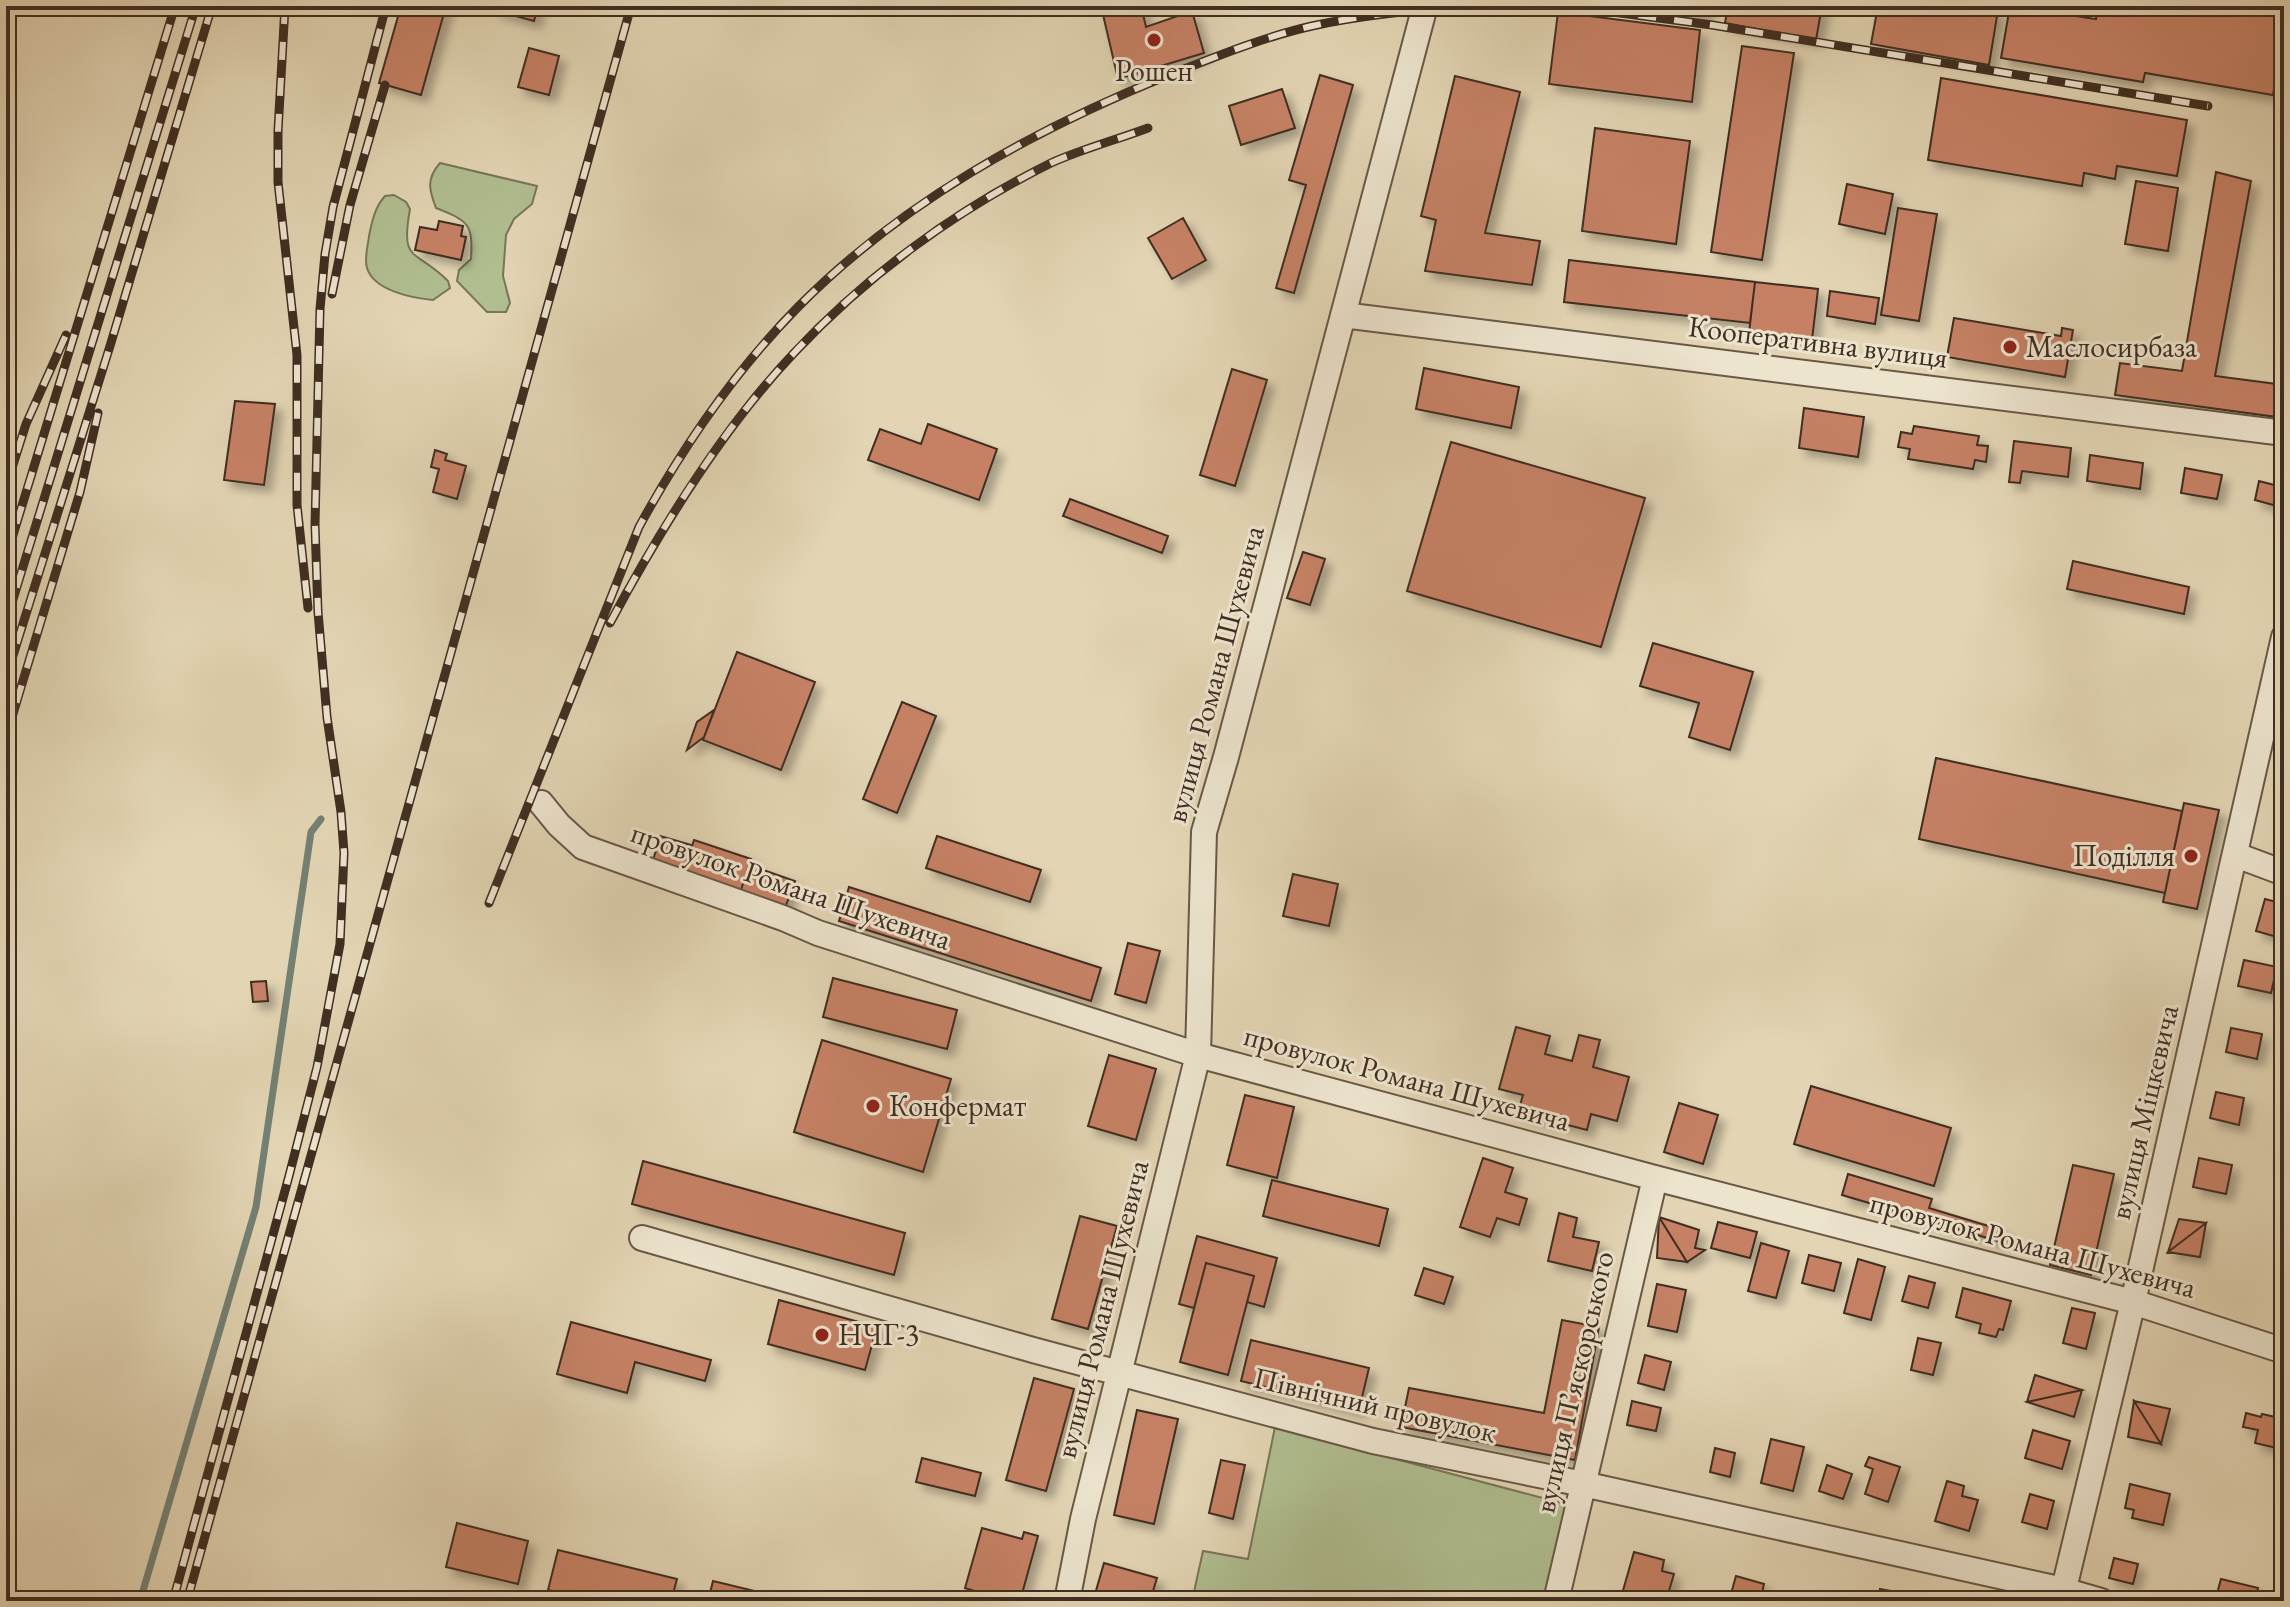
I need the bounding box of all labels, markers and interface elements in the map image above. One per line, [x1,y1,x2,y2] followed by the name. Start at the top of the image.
[1145,31,1163,49] marker: Рошен
[1115,51,1193,90] place label: Рошен
[1686,306,1950,377] street label: Кооперативна вулиця
[2026,327,2197,366] place label: Маслосирбаза
[2001,338,2019,356] marker: Маслосирбаза
[1156,521,1273,827] street label: вулиця Романа Шухевича
[626,812,956,959] street label: провулок Романа Шухевича
[2073,836,2175,875] place label: Поділля
[2182,847,2200,865] marker: Поділля
[2100,1001,2187,1223] street label: вулиця Міцкевича
[1240,1015,1574,1140] street label: провулок Романа Шухевича
[889,1086,1026,1125] place label: Конфермат
[864,1097,882,1115] marker: Конфермат
[1046,1156,1157,1462] street label: вулиця Романа Шухевича
[1866,1182,2200,1307] street label: провулок Романа Шухевича
[1524,1247,1623,1517] street label: вулиця Пʼяскорського
[838,1315,919,1354] place label: НЧГ-3
[813,1326,831,1344] marker: НЧГ-3
[1250,1358,1501,1451] street label: Північний провулок

